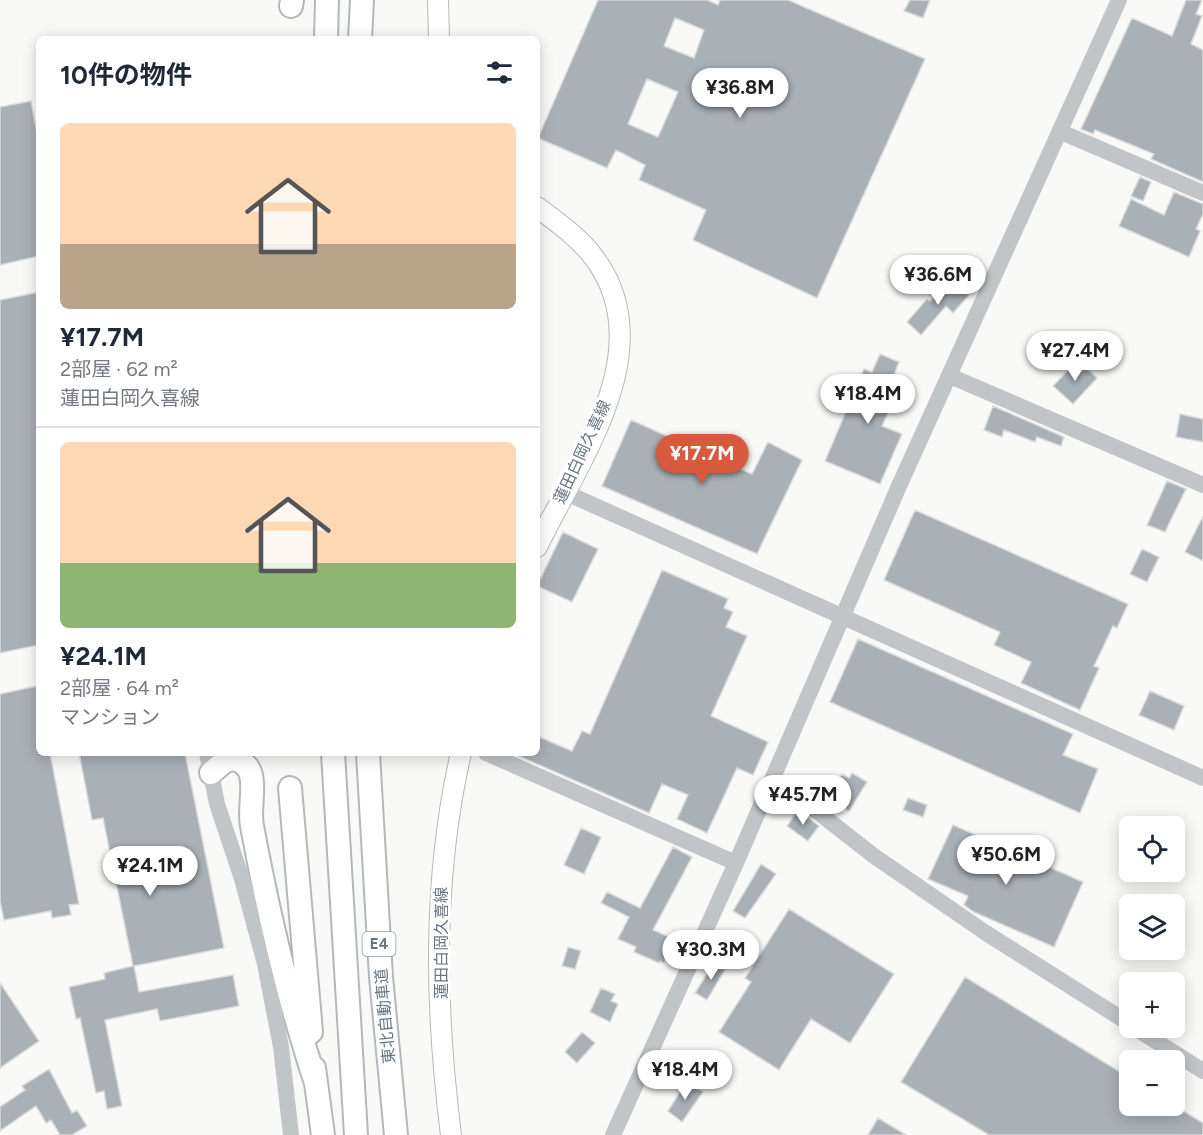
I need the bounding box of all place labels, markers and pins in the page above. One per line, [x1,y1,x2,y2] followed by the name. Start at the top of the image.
[691,68,789,119] pin: ¥36.8M
[889,255,987,306] pin: ¥36.6M
[1026,331,1124,382] pin: ¥27.4M
[819,374,917,425] pin: ¥18.4M
[653,434,751,485] pin: ¥17.7M
[754,775,852,826] pin: ¥45.7M
[957,835,1055,886] pin: ¥50.6M
[101,846,199,897] pin: ¥24.1M
[662,930,760,981] pin: ¥30.3M
[636,1050,734,1101] pin: ¥18.4M

